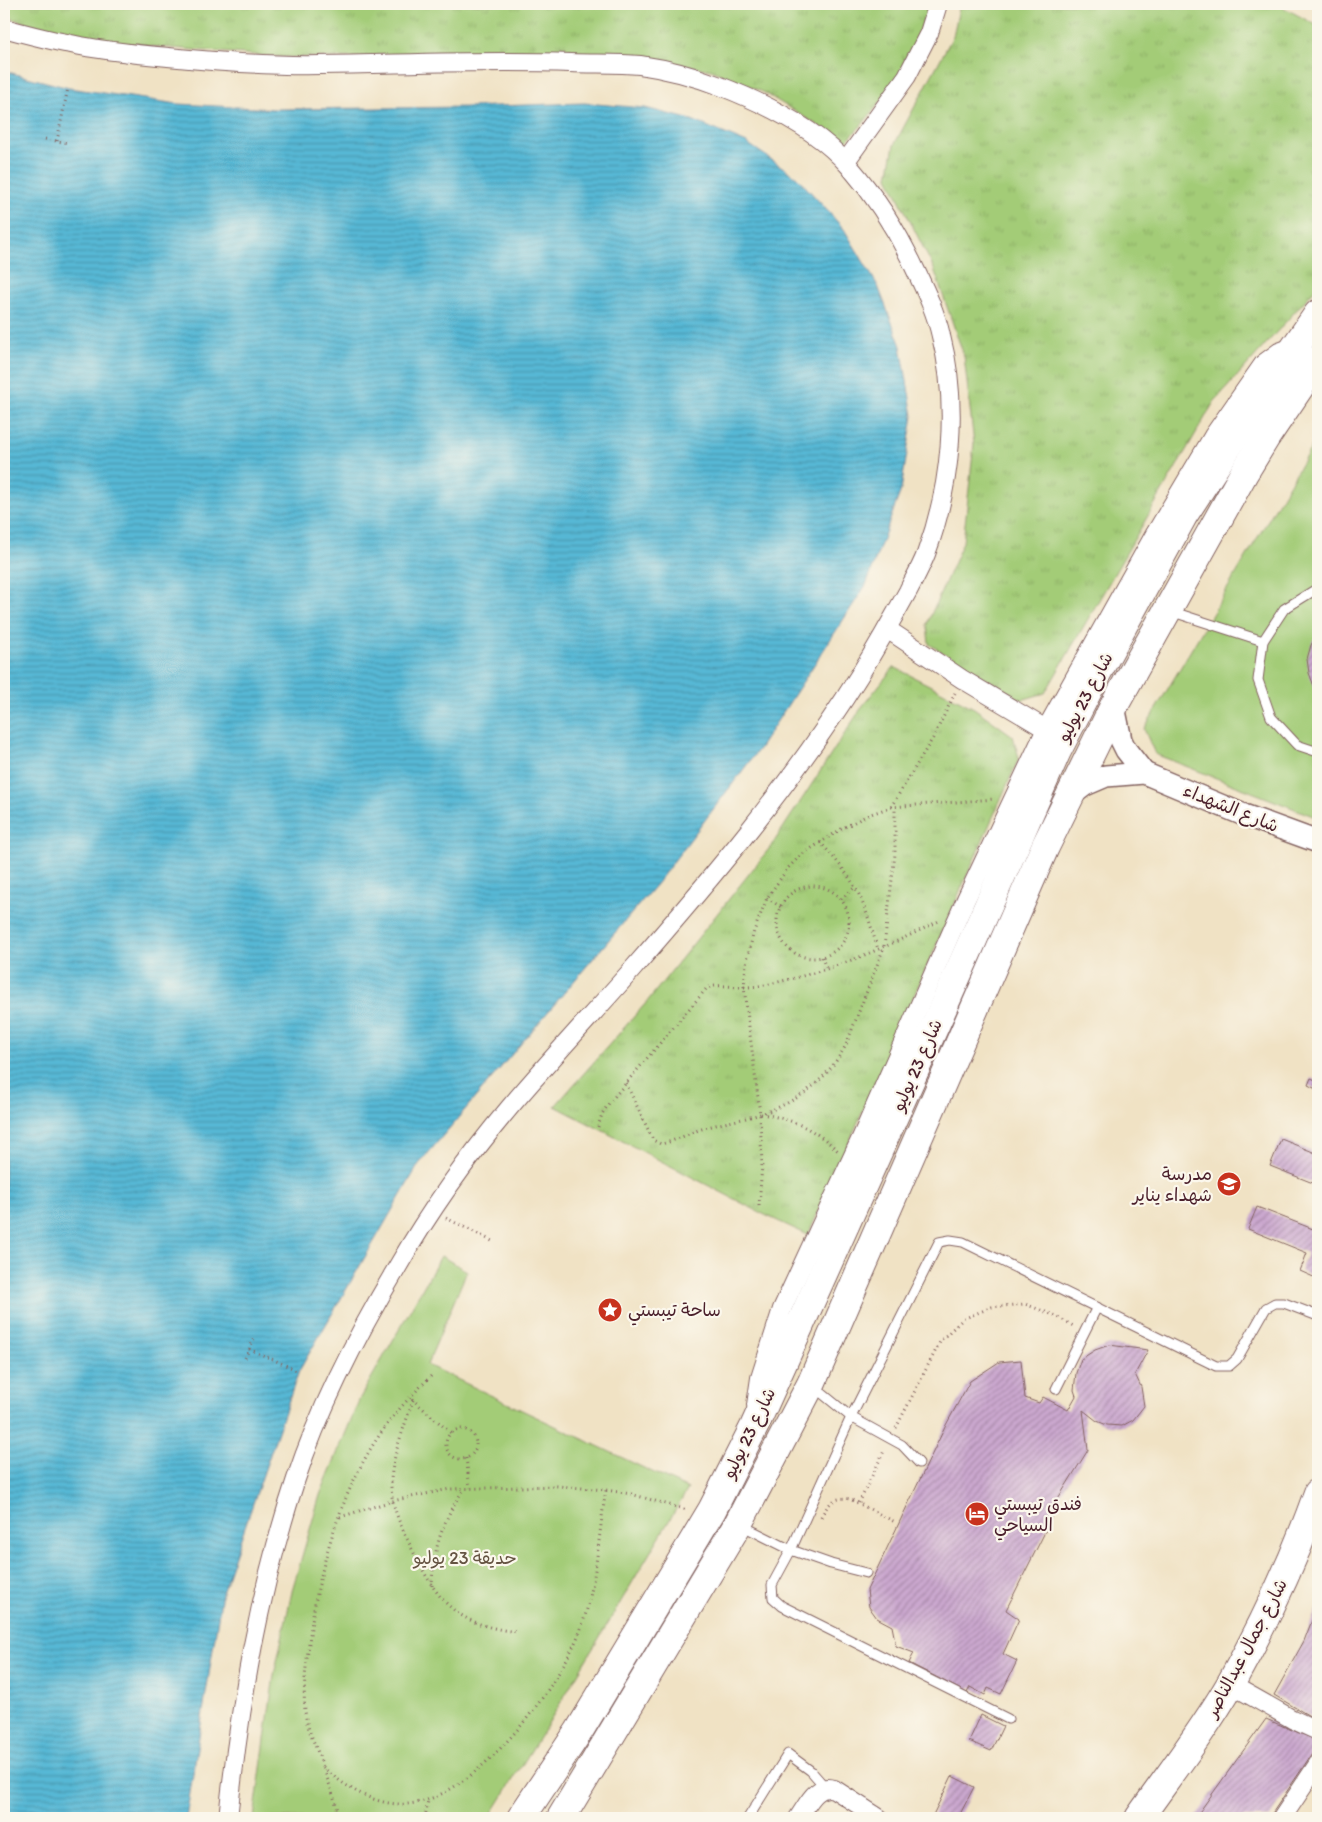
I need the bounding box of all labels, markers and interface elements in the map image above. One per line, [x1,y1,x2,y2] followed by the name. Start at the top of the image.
[1052,648,1119,747] street label: شارع 23 يوليو
[1180,779,1282,838] street label: شارع الشهداء
[887,1016,948,1116] street label: شارع 23 يوليو
[1131,1163,1212,1206] place label: مدرسة شهداء يناير
[1216,1171,1242,1197] school or university icon: مدرسة شهداء يناير
[597,1297,623,1323] place icon: ساحة تيبستي
[628,1299,721,1326] place label: ساحة تيبستي
[717,1384,781,1483] street label: شارع 23 يوليو
[994,1493,1082,1541] place label: فندق تيبستي السياحي
[964,1501,990,1527] hotel icon: فندق تيبستي السياحي
[412,1547,517,1569] park label: حديقة 23 يوليو
[1199,1575,1293,1723] street label: شارع جمال عبدالناصر

